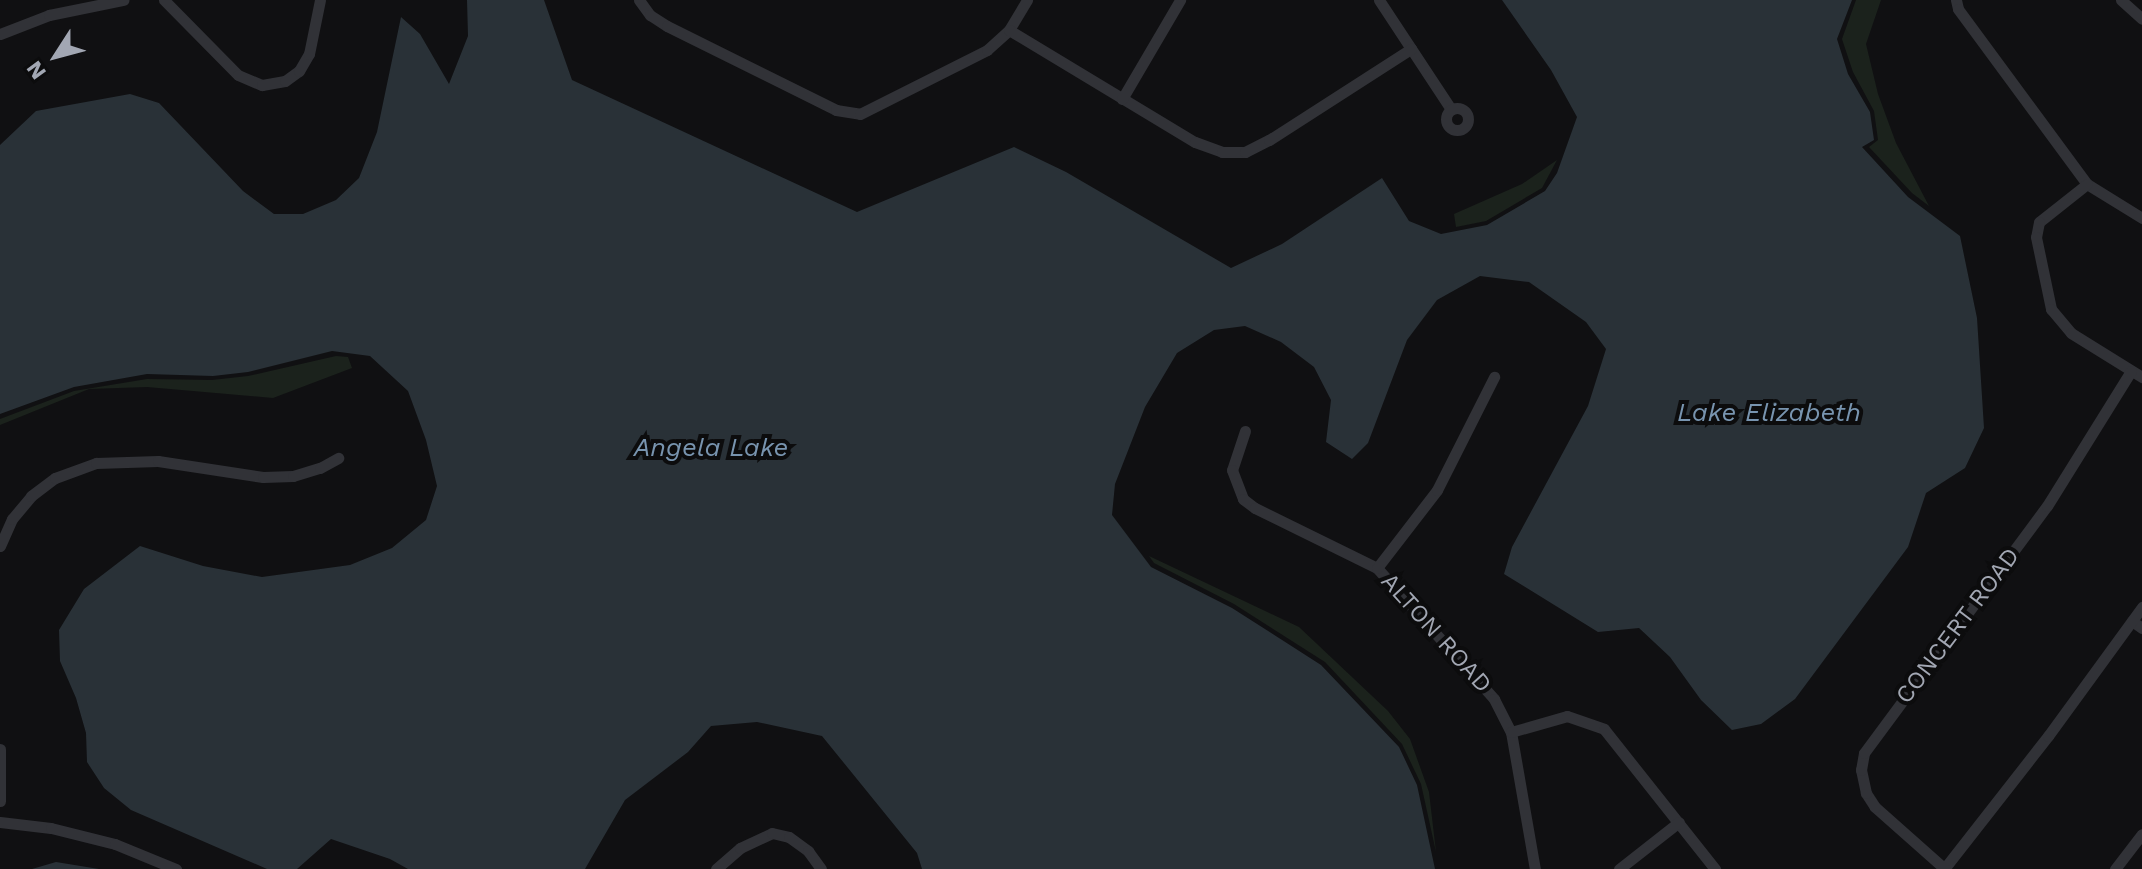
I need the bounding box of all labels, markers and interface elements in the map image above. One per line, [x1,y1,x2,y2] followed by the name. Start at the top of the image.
[16,16,96,96] north arrow
[21,56,51,84] text: N
[1677,397,1861,429] water label: Lake Elizabeth
[634,432,788,464] water label: Angela Lake
[1890,542,2026,710] street label: CONCERT ROAD
[1375,567,1497,699] street label: ALTON ROAD

